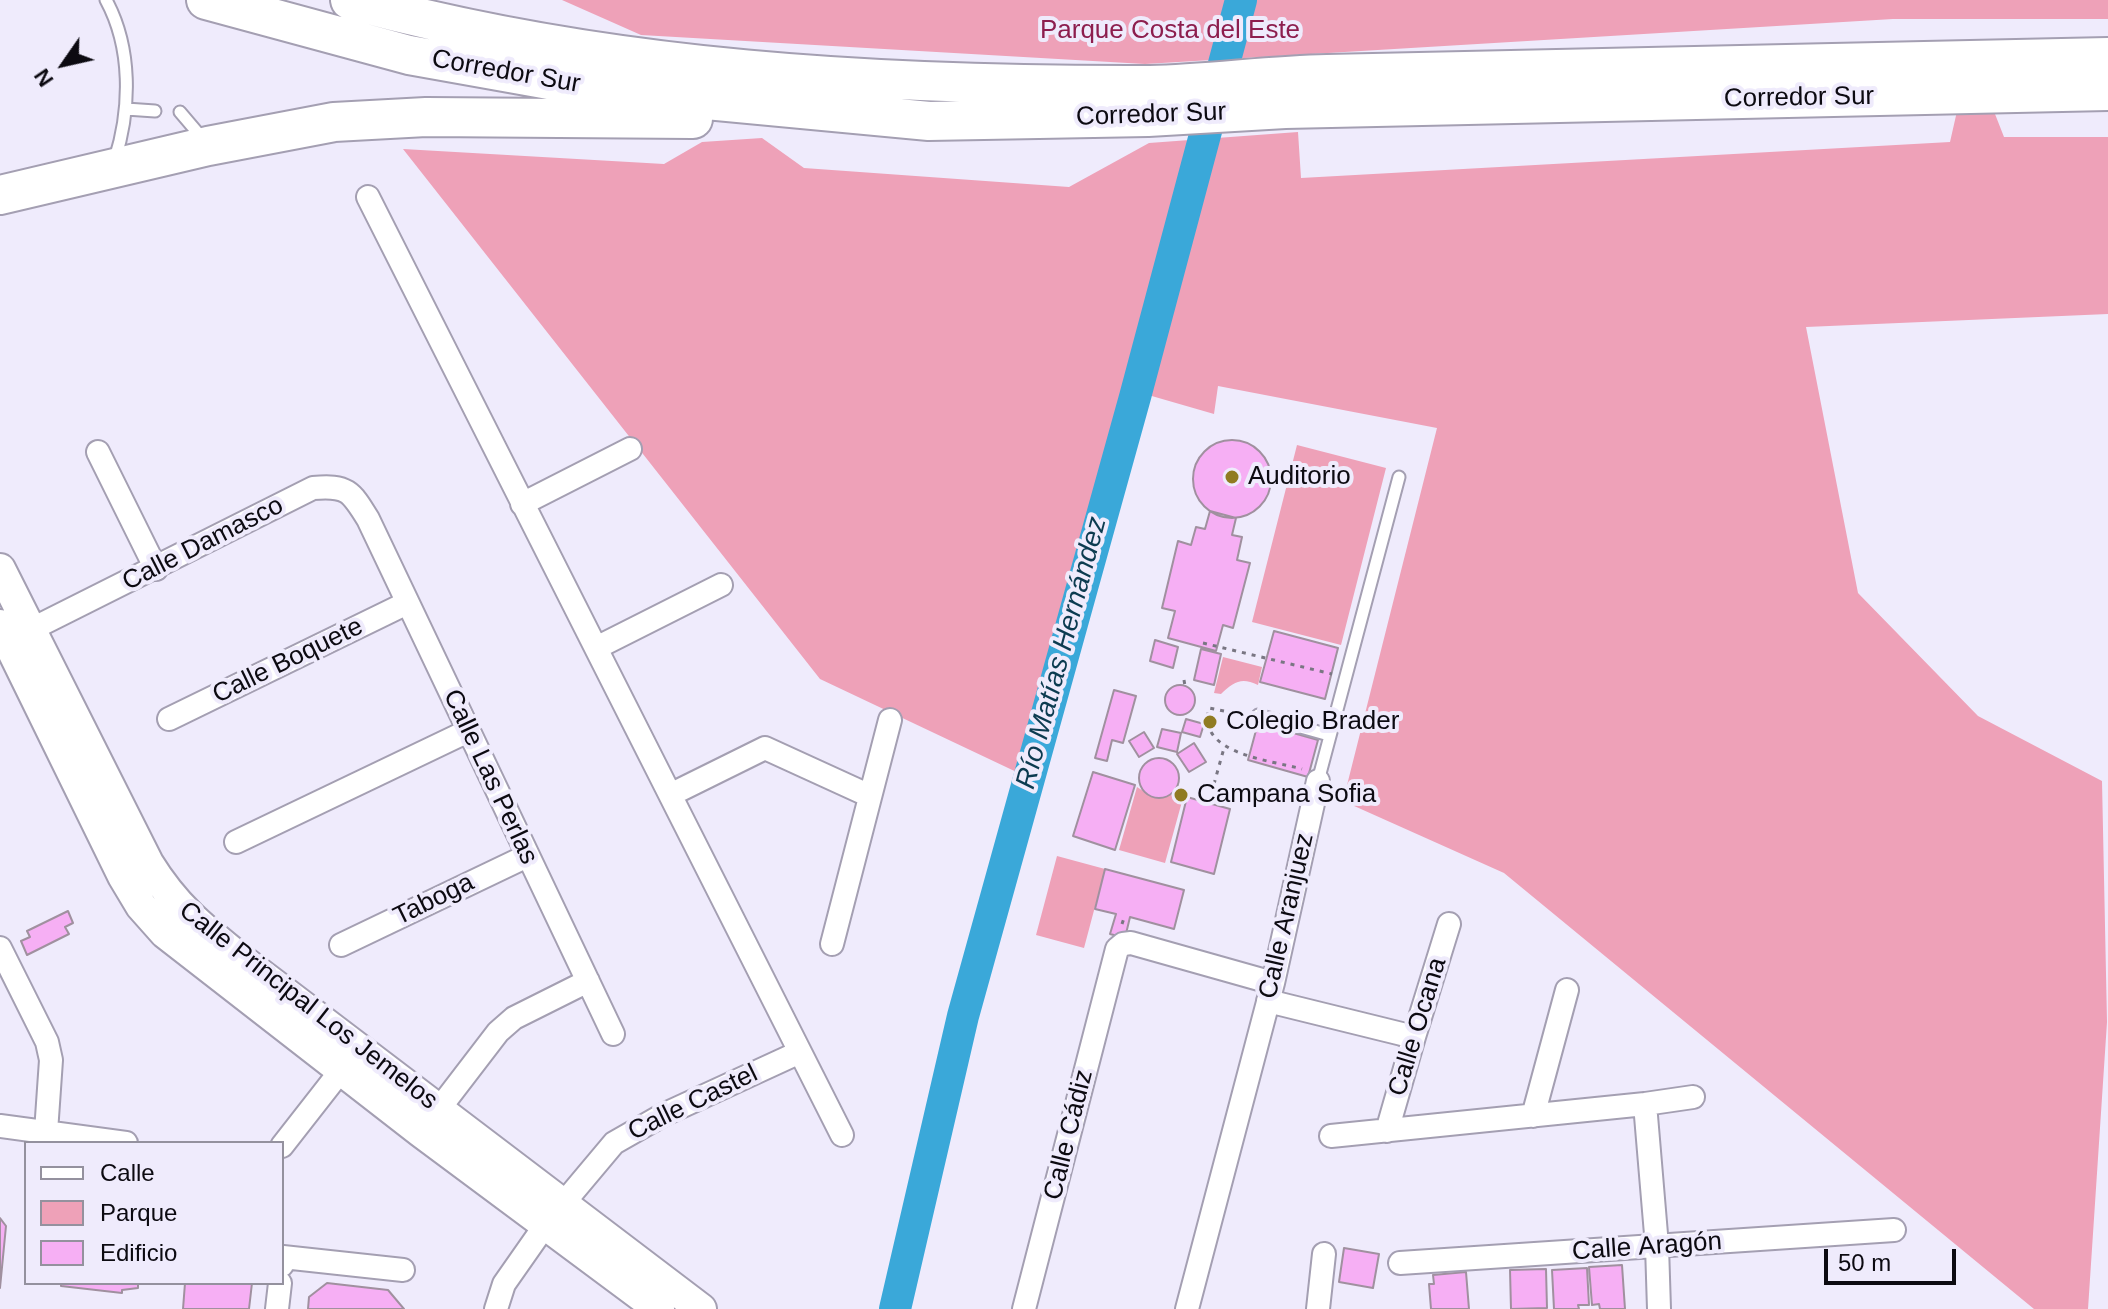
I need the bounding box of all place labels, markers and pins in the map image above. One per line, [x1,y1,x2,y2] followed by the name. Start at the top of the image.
[1248,461,1351,493] place label: Auditorio
[1223,468,1241,486] marker: Auditorio
[1226,706,1399,738] place label: Colegio Brader
[1201,713,1219,731] marker: Colegio Brader
[1197,779,1376,811] place label: Campana Sofia
[1172,786,1190,804] marker: Campana Sofia

